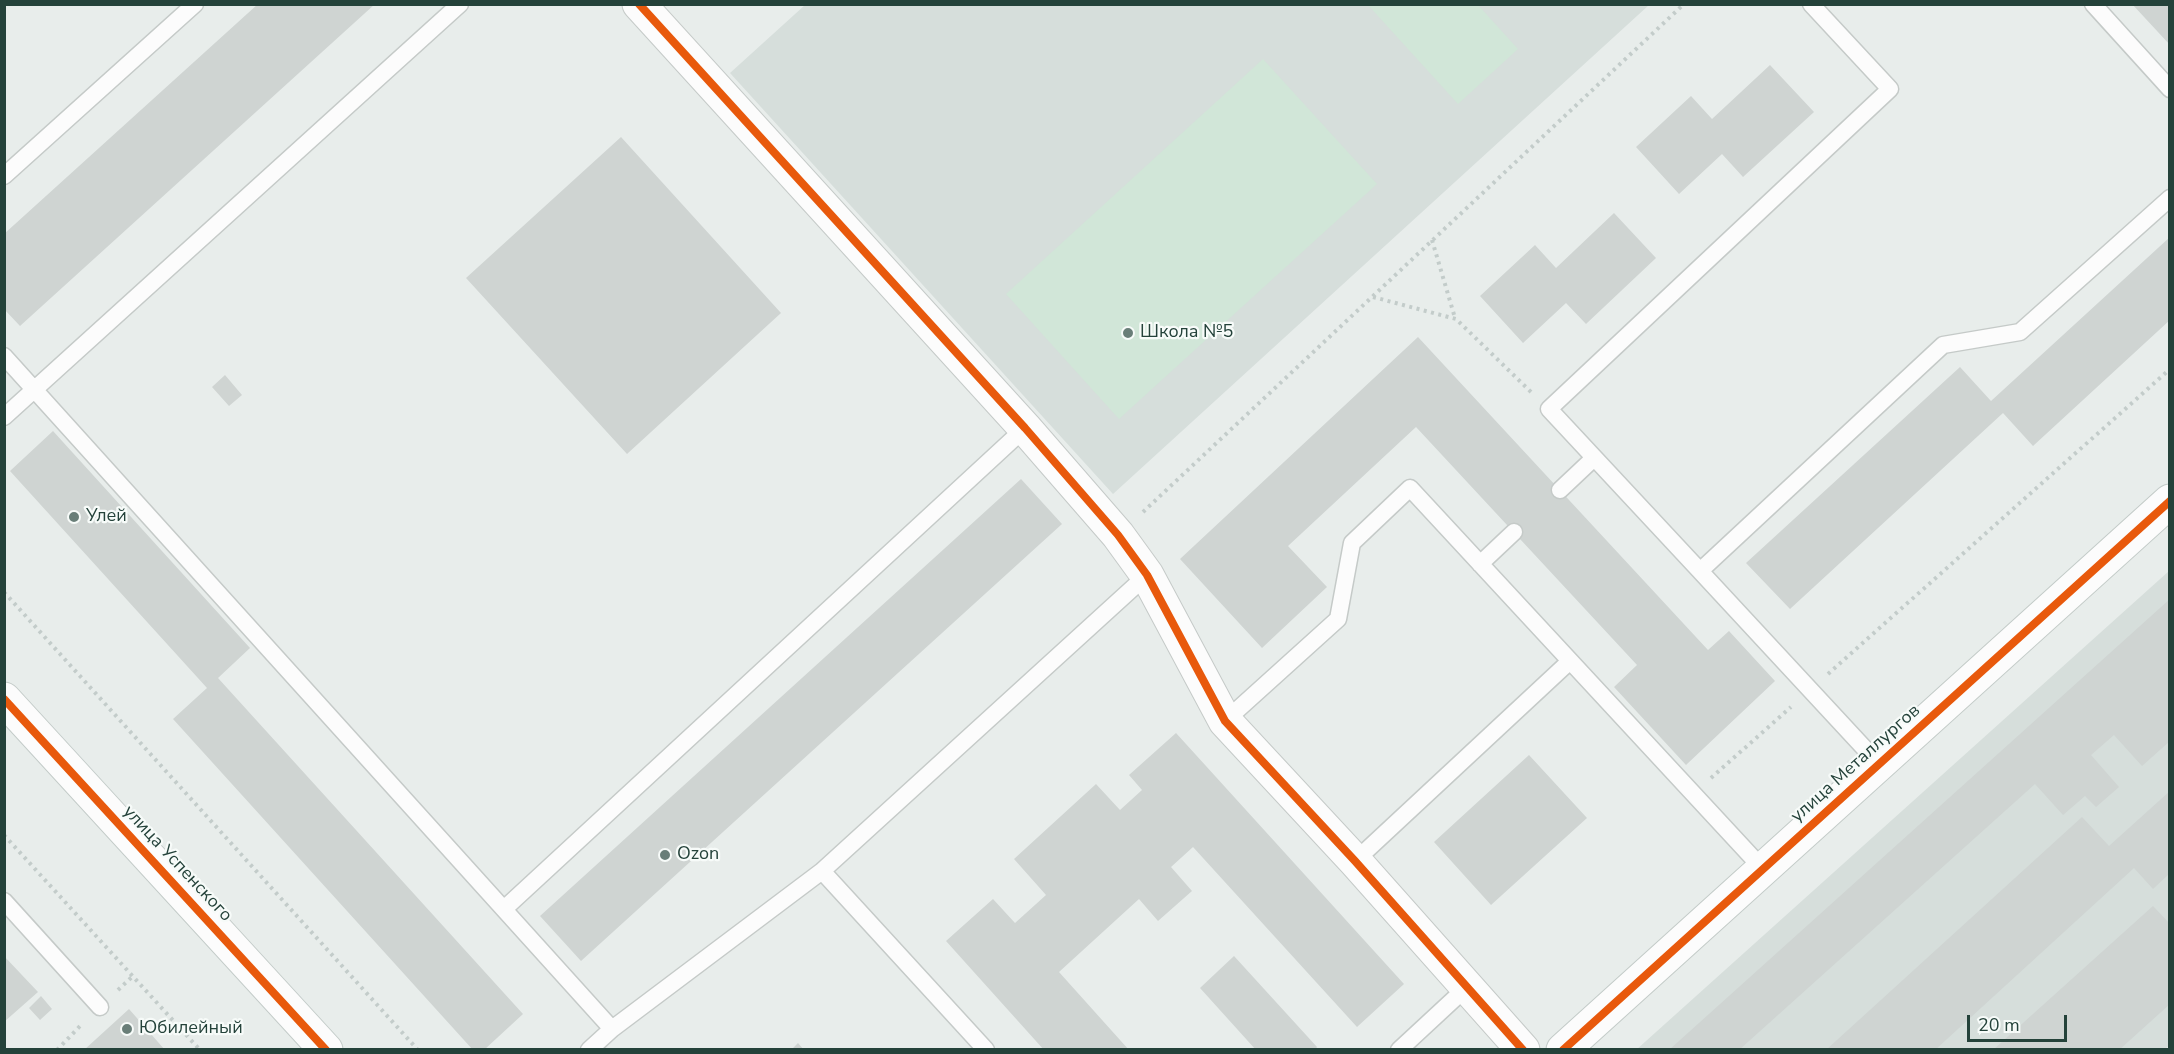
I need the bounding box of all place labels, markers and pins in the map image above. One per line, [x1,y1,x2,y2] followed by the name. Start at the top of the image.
[1140,322,1233,344] place label: Школа №5
[1121,326,1135,340] marker: Школа №5
[86,506,127,528] place label: Улей
[67,510,81,524] marker: Улей
[677,844,719,866] place label: Ozon
[658,848,672,862] marker: Ozon
[139,1018,243,1040] place label: Юбилейный
[120,1022,134,1036] marker: Юбилейный

